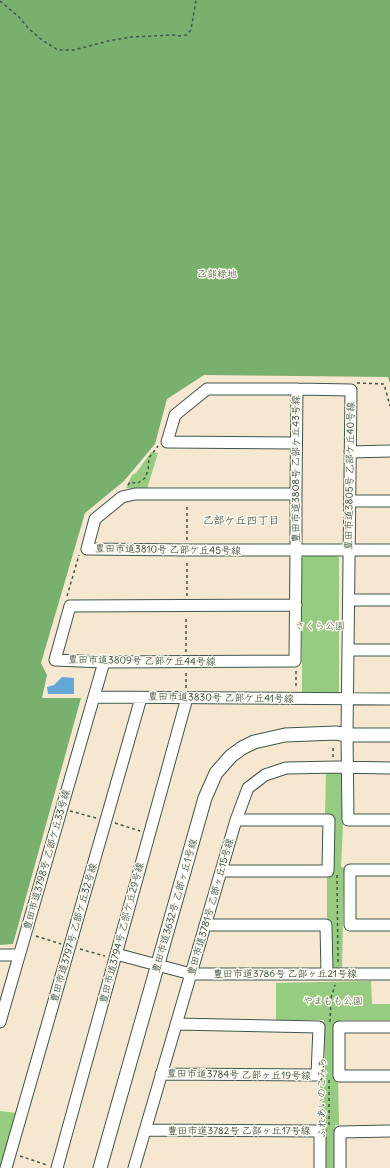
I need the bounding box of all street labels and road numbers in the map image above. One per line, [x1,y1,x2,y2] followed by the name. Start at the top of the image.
[290,395,302,543] street label: 豊田市道3808号 乙部ケ丘43号線
[343,402,357,550] street label: 豊田市道3805号 乙部ケ丘40号線
[95,543,241,557] street label: 豊田市道3810号 乙部ケ丘45号線
[68,654,216,668] street label: 豊田市道3809号 乙部ケ丘44号線
[148,691,294,705] street label: 豊田市道3830号 乙部ケ丘41号線
[21,788,73,932] street label: 豊田市道3798号 乙部ケ丘33号線
[186,837,236,977] street label: 豊田市道3781号 乙部ヶ丘15号線
[150,838,200,974] street label: 豊田市道3632号 乙部ヶ丘1号線
[97,861,147,1005] street label: 豊田市道3794号 乙部ケ丘29号線
[48,862,100,1004] street label: 豊田市道3797号 乙部ケ丘32号線
[213,968,357,980] street label: 豊田市道3786号 乙部ヶ丘21号線
[316,1058,328,1138] street label: ふれあいのこみち
[167,1068,311,1082] street label: 豊田市道3784号 乙部ヶ丘19号線
[167,1125,311,1137] street label: 豊田市道3782号 乙部ヶ丘17号線

